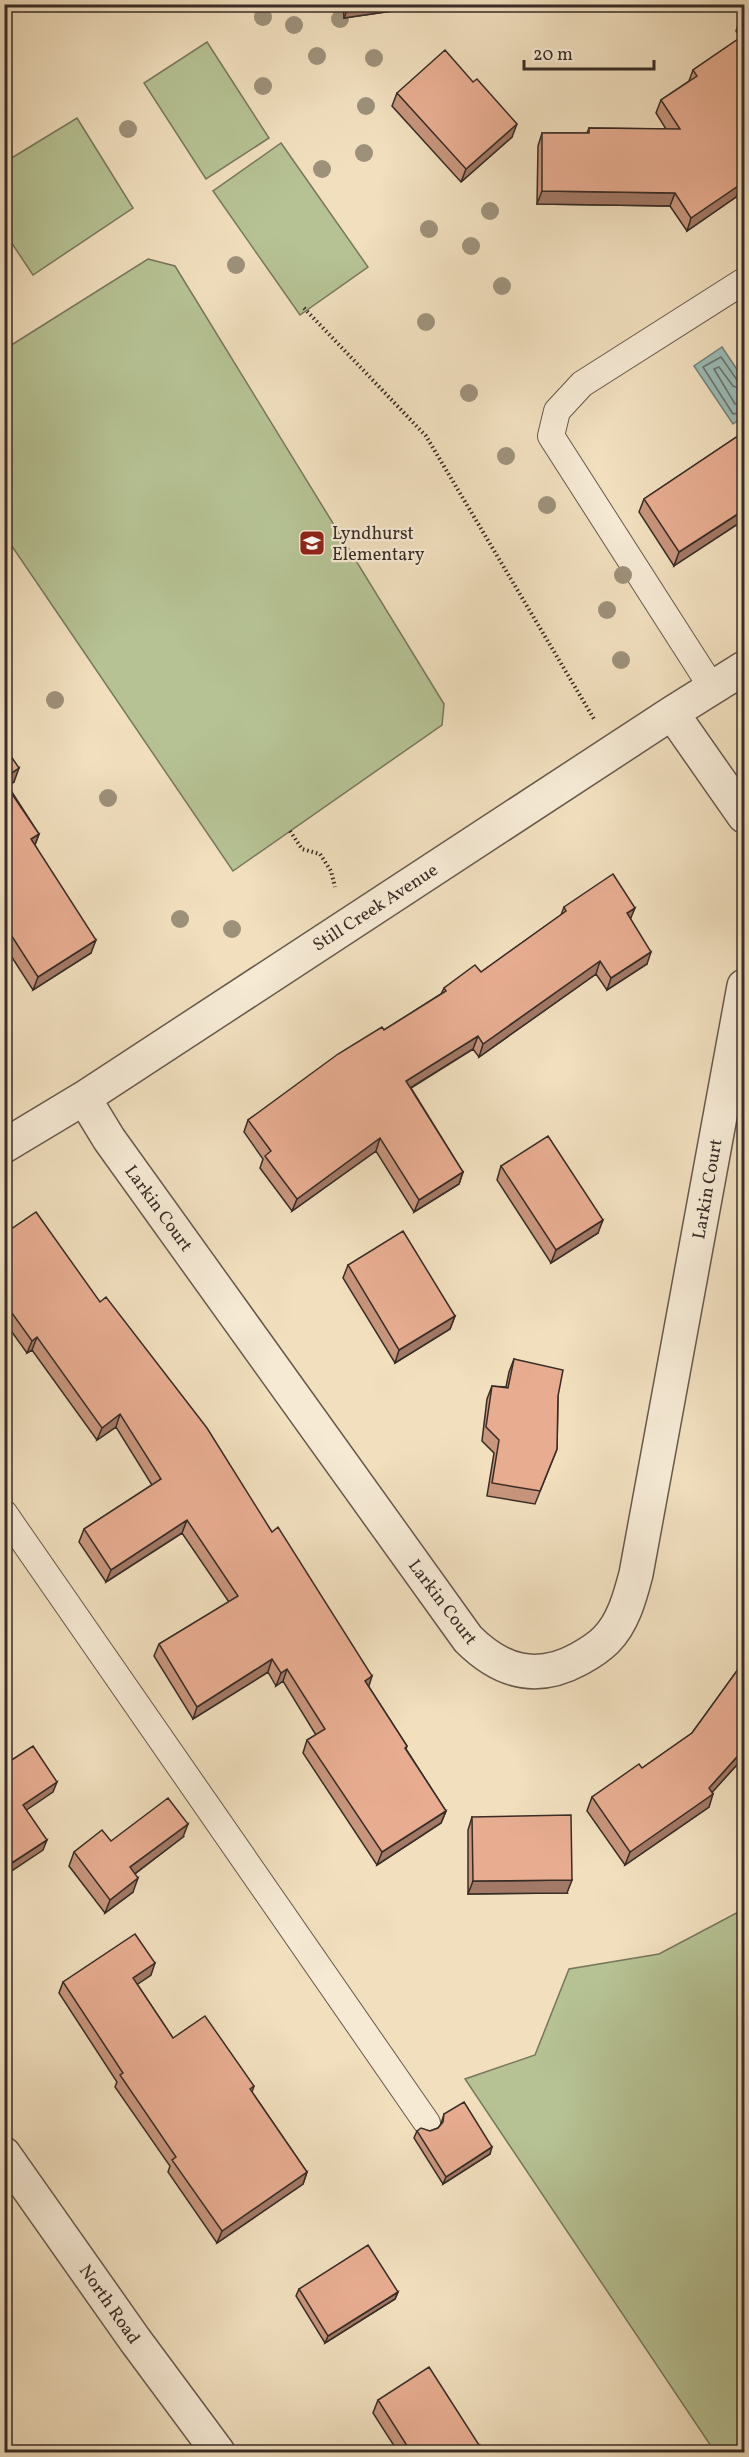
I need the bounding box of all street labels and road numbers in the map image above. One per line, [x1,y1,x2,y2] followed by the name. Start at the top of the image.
[308,858,443,958] street label: Still Creek Avenue
[687,1137,730,1241] street label: Larkin Court
[118,1160,198,1257] street label: Larkin Court
[401,1555,482,1651] street label: Larkin Court
[72,2260,145,2350] street label: North Road

